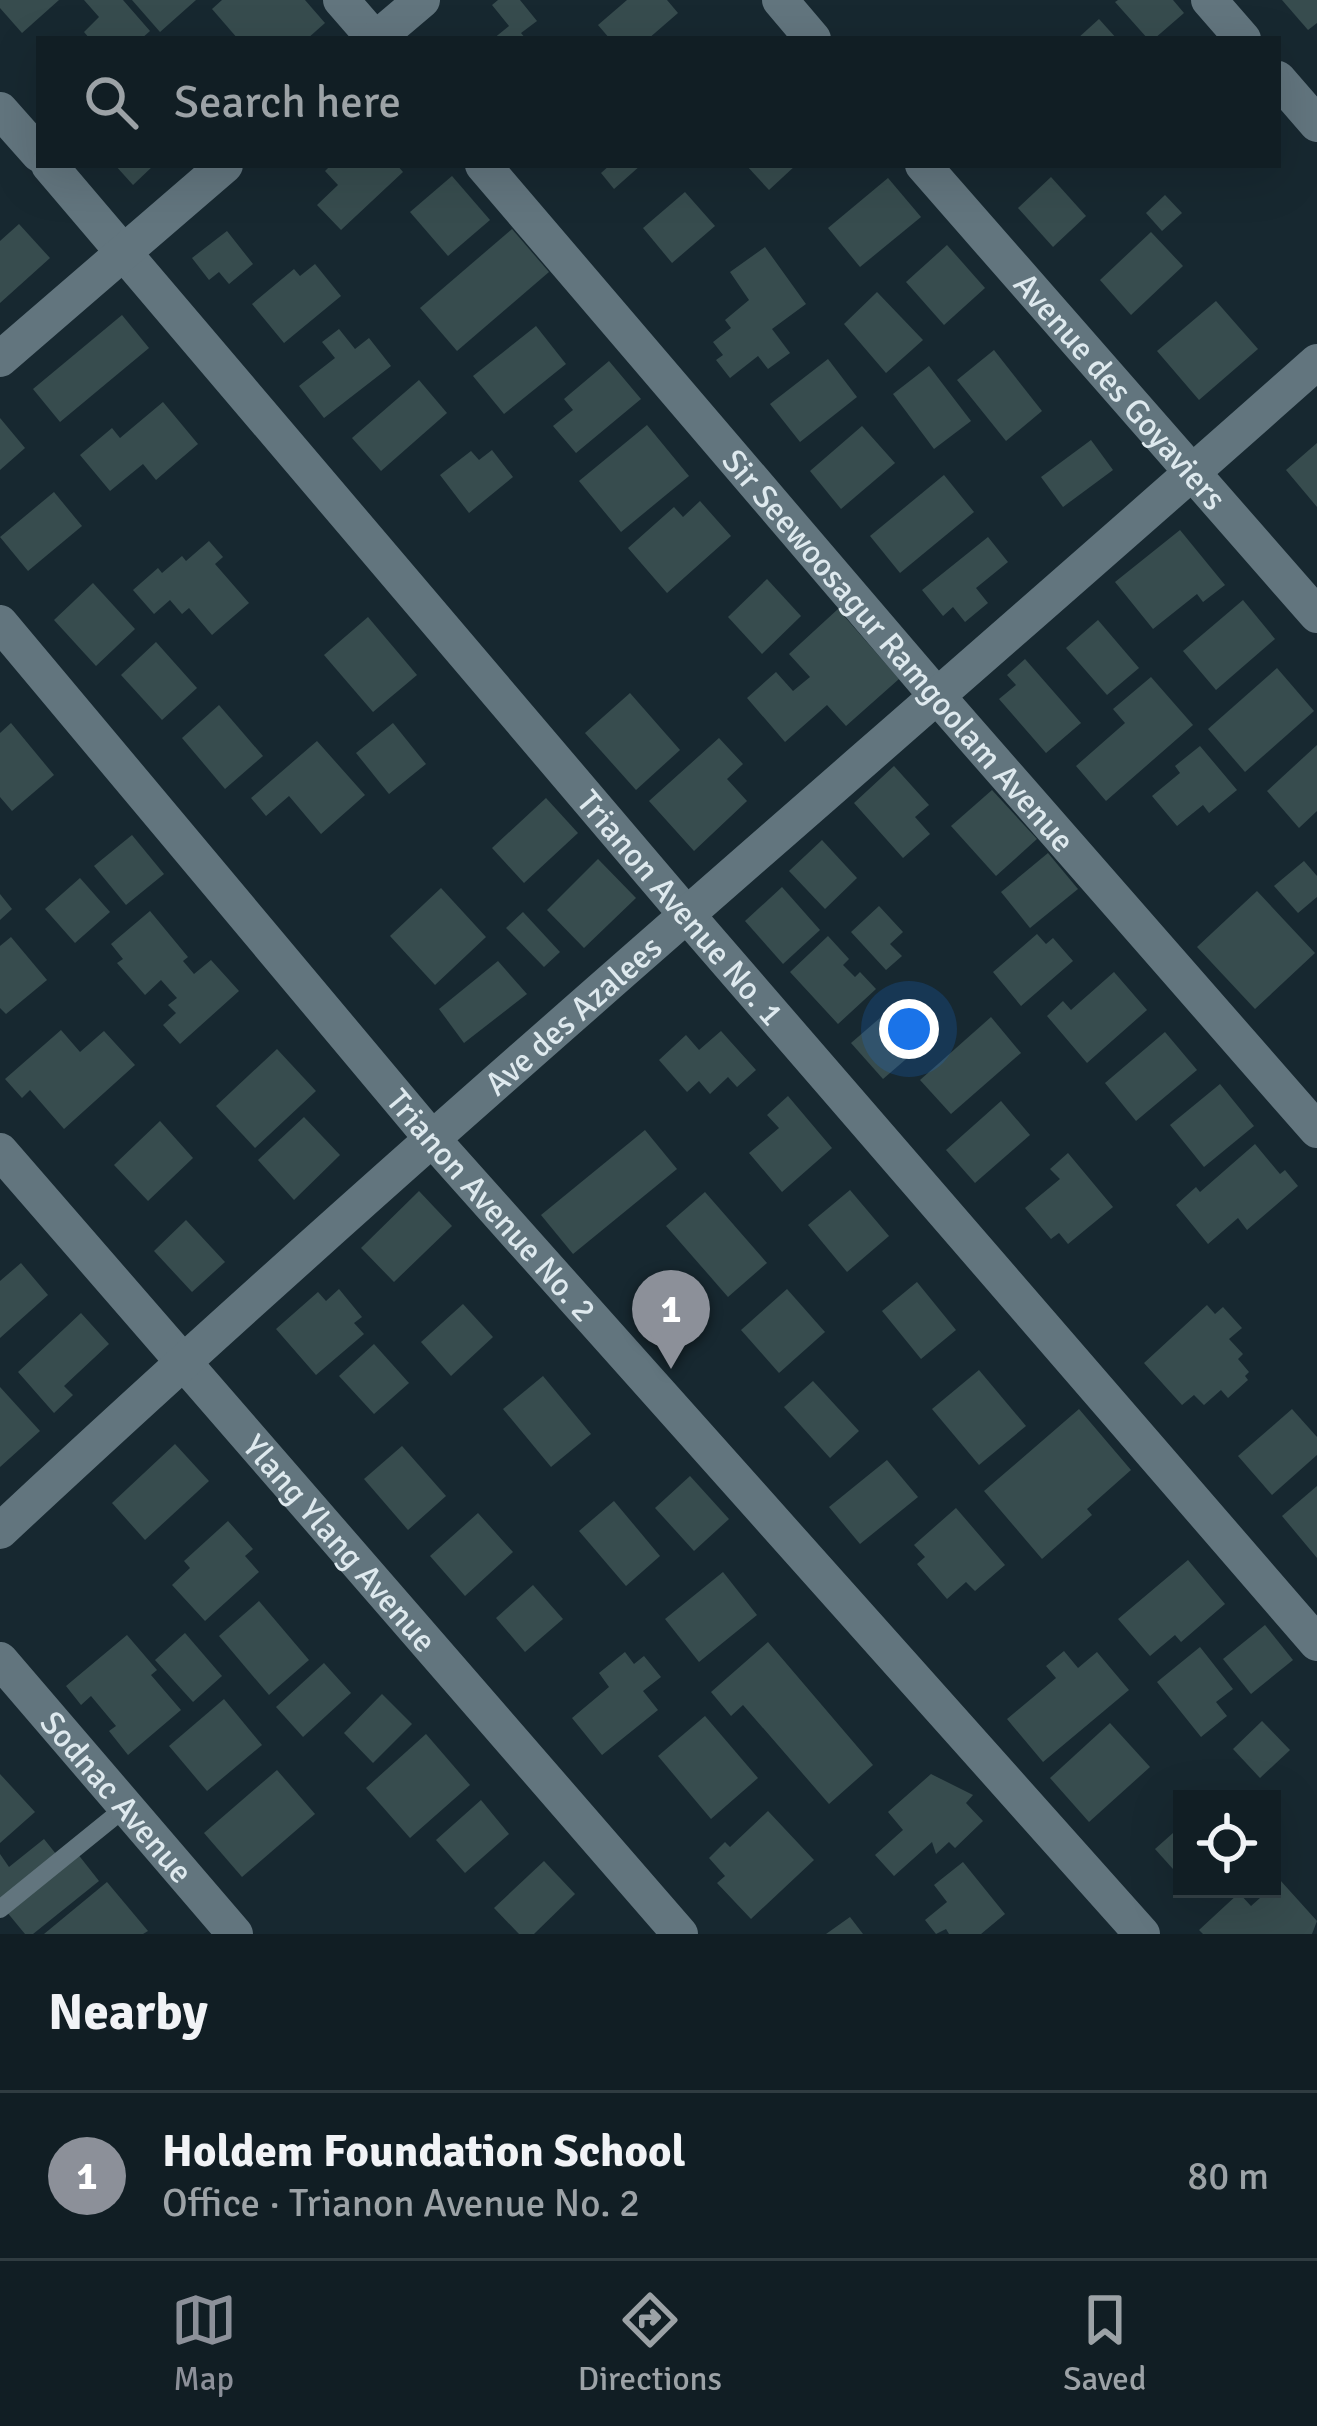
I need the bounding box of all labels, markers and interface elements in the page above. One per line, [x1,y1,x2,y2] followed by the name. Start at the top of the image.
[36,36,1281,168] search box
[78,69,144,135] icon: search
[174,75,401,130] text: Search here
[1005,265,1234,519] street label: Avenue des Goyaviers
[713,441,1083,861] street label: Sir Seewoosagur Ramgoolam Avenue
[568,782,792,1034] street label: Trianon Avenue No. 1
[477,927,671,1105] street label: Ave des Azalees
[879,999,939,1059] your location
[377,1081,605,1331] street label: Trianon Avenue No. 2
[632,1270,710,1369] pin: 1
[234,1427,445,1661] street label: Ylang Ylang Avenue
[31,1703,201,1892] street label: Sodnac Avenue
[1173,1790,1281,1898] map controls
[1173,1790,1281,1898] button: locate
[48,1981,208,2044] text: Nearby
[162,2124,686,2179] text: Holdem Foundation School
[76,2152,98,2200] text: 1
[1187,2152,1269,2200] text: 80 m
[162,2179,640,2227] text: Office · Trianon Avenue No. 2
[171,2287,237,2400] tab: Map
[578,2287,722,2400] tab: Directions
[1063,2287,1146,2400] tab: Saved

